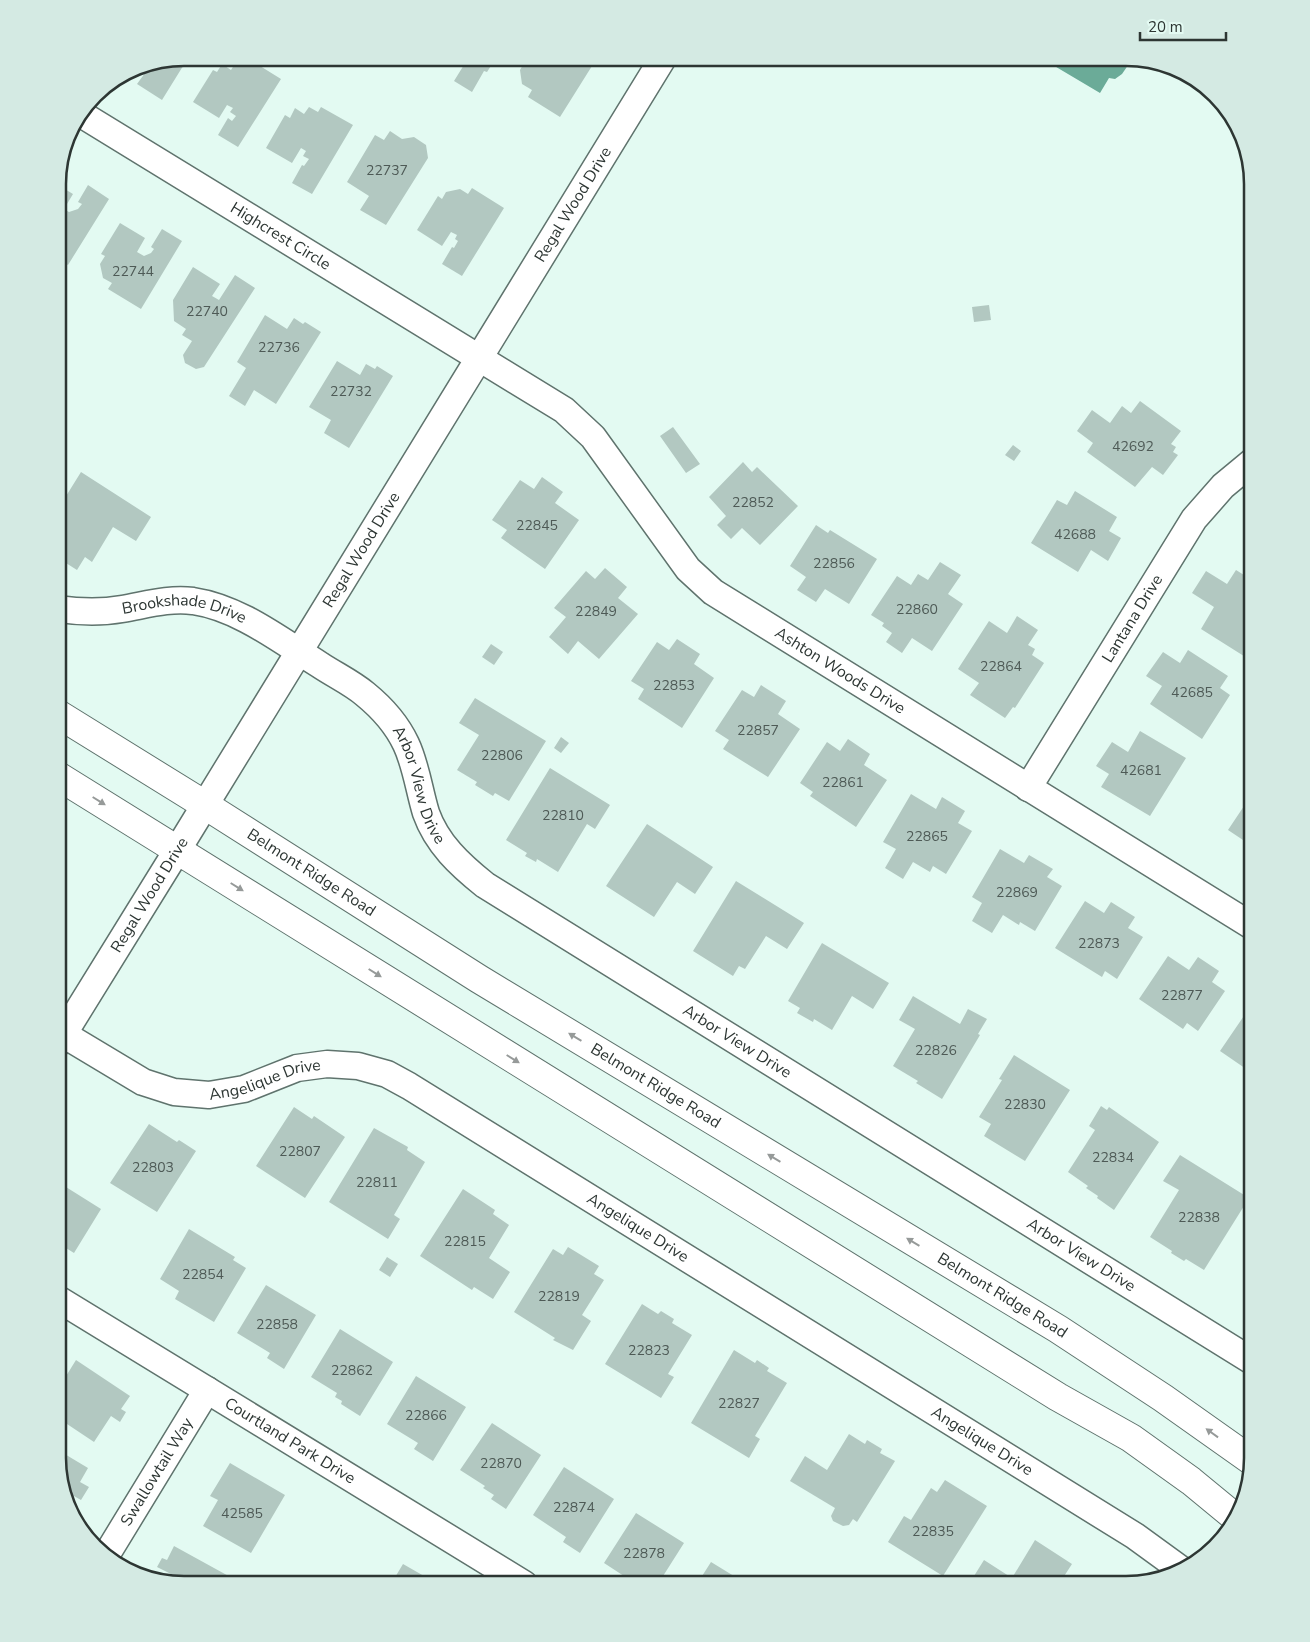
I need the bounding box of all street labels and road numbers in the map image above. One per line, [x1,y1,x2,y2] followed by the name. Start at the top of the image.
[529,143,617,266] street label: Regal Wood Drive
[226,197,335,275] street label: Highcrest Circle
[318,488,405,612] street label: Regal Wood Drive
[1097,570,1168,667] street label: Lantana Drive
[120,589,250,629] street label: Brookshade Drive
[771,622,909,719] street label: Ashton Woods Drive
[387,722,451,848] street label: Arbor View Drive
[243,823,380,922] street label: Belmont Ridge Road
[106,833,194,957] street label: Regal Wood Drive
[678,999,796,1084] street label: Arbor View Drive
[586,1038,725,1134] street label: Belmont Ridge Road
[207,1054,322,1106] street label: Angelique Drive
[583,1188,693,1268] street label: Angelique Drive
[1023,1213,1140,1297] street label: Arbor View Drive
[933,1248,1072,1343] street label: Belmont Ridge Road
[220,1392,360,1489] street label: Courtland Park Drive
[927,1401,1037,1481] street label: Angelique Drive
[115,1413,199,1530] street label: Swallowtail Way

